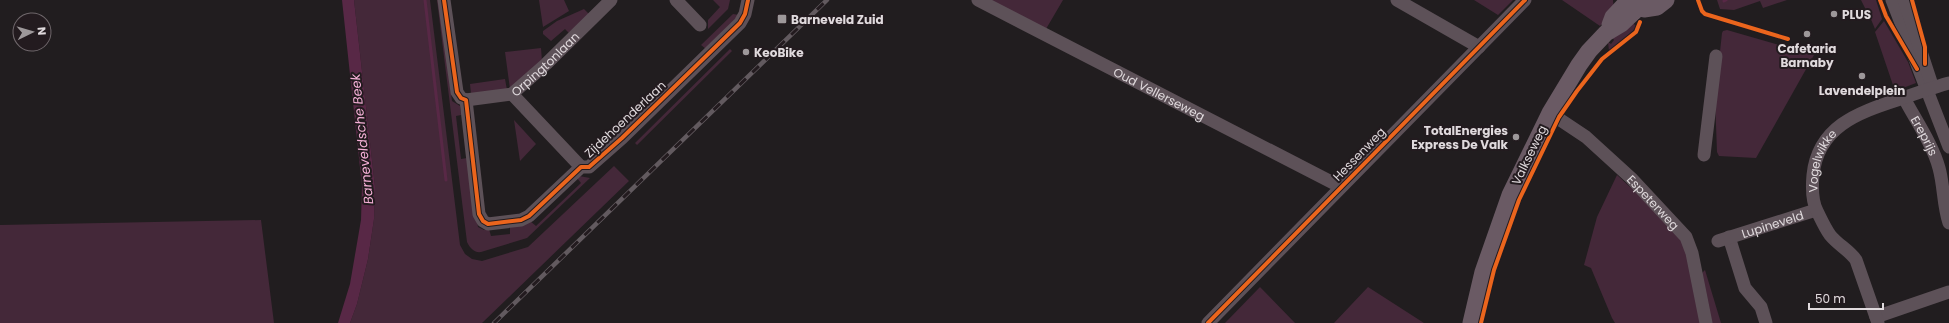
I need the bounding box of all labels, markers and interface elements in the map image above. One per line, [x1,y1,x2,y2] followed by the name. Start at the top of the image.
[1842,6,1871,23] place label: PLUS
[1829,9,1839,19] marker: PLUS
[791,11,884,28] place label: Barneveld Zuid
[12,12,52,52] north arrow
[776,13,788,25] marker: Barneveld Zuid
[34,26,50,36] text: N
[507,28,583,100] street label: Orpingtonlaan
[1802,29,1812,39] marker: Cafetaria Barnaby
[1778,40,1836,71] place label: Cafetaria Barnaby
[754,44,804,61] place label: KeoBike
[741,47,751,57] marker: KeoBike
[1111,63,1208,124] street label: Oud Vellerseweg
[1857,71,1867,81] marker: Lavendelplein
[346,72,378,205] water label: Barneveldsche Beek
[581,77,669,161] street label: Zijdehoenderlaan
[1819,82,1905,99] place label: Lavendelplein
[1907,112,1942,158] street label: Ereprijs
[1411,122,1509,153] place label: TotalEnergies Express De Valk
[1507,122,1551,188] street label: Valkseweg
[1329,123,1389,185] street label: Hessenweg
[1804,125,1840,192] street label: Vogelwikke
[1511,132,1521,142] marker: TotalEnergies Express De Valk
[1623,171,1683,233] street label: Espeterweg
[1739,206,1806,242] street label: Lupineveld
[1809,285,1883,311] scale bar
[1815,290,1846,307] text: 50 m

